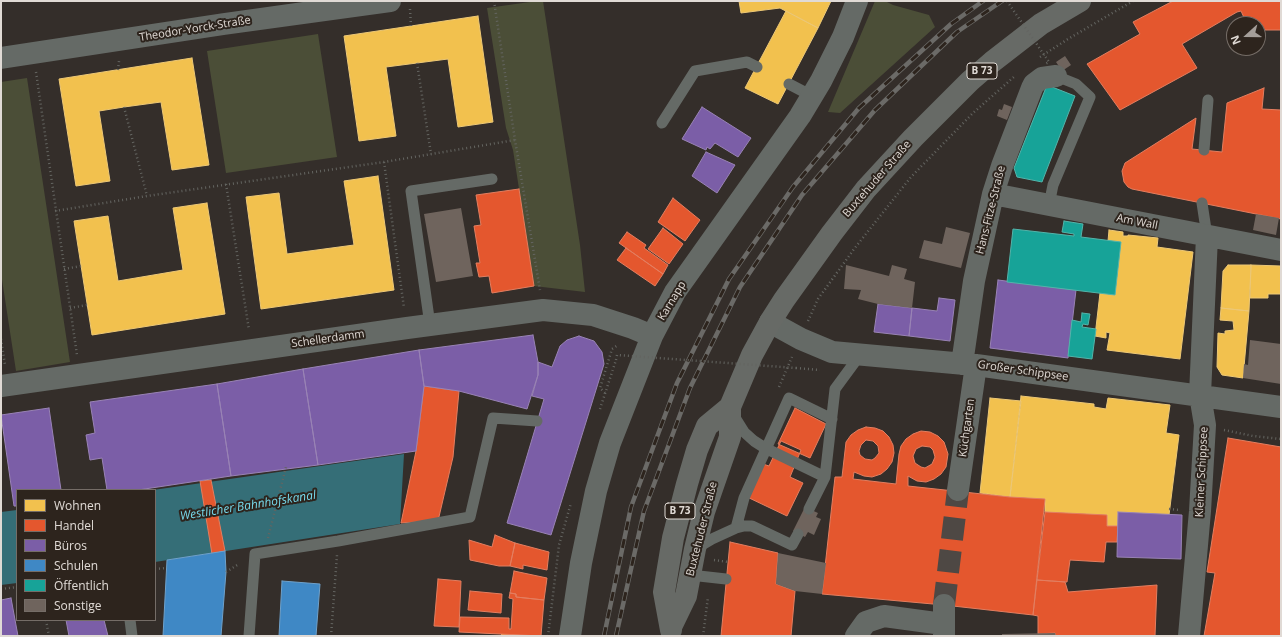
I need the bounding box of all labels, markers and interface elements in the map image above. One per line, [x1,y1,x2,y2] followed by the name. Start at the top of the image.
[138,14,252,44] street label: Theodor-Yorck-Straße
[1226,16,1266,56] north arrow
[1227,33,1244,47] text: N
[967,63,997,79] road number: B 73
[840,138,914,220] street label: Buxtehuder Straße
[974,164,1008,256] street label: Hans-Fitze-Straße
[1115,212,1159,232] street label: Am Wall
[655,279,689,323] street label: Karnapp
[291,327,365,351] street label: Schellerdamm
[977,358,1069,384] street label: Großer Schippsee
[956,398,978,458] street label: Küchgarten
[1193,426,1211,518] street label: Kleiner Schippsee
[684,480,720,578] street label: Buxtehuder Straße
[179,488,317,524] water label: Westlicher Bahnhofskanal
[16,489,156,621] legend
[54,497,101,514] text: Wohnen
[665,503,695,519] road number: B 73
[54,517,94,534] text: Handel
[54,537,87,554] text: Büros
[54,557,98,574] text: Schulen
[54,577,109,594] text: Öffentlich
[54,597,101,614] text: Sonstige

